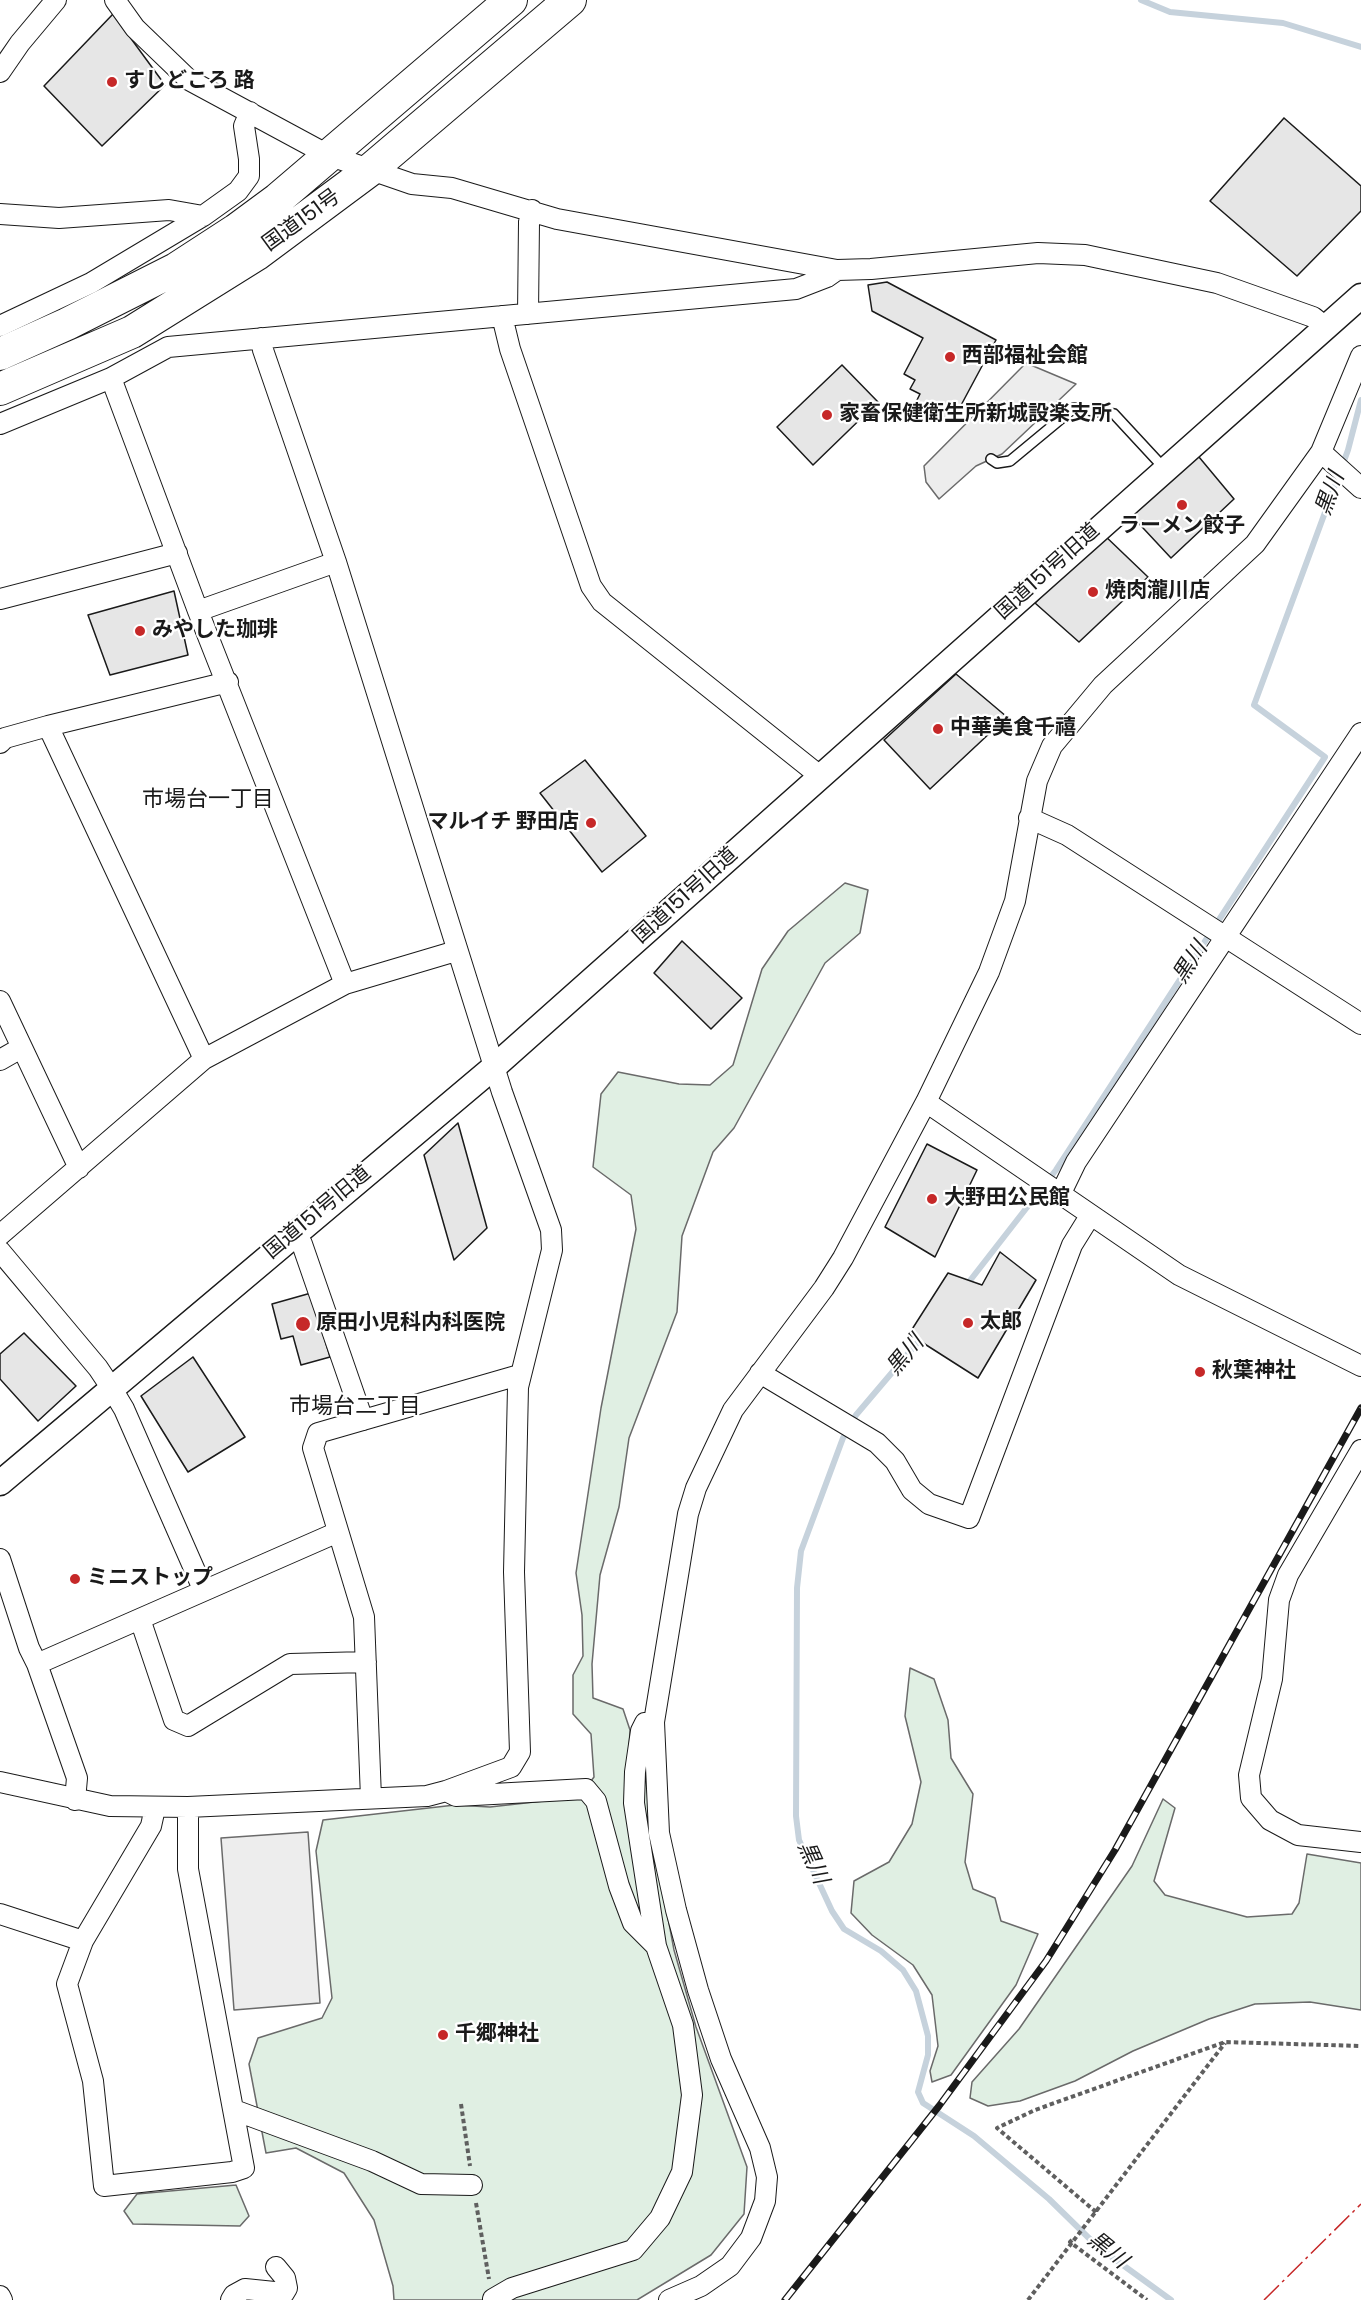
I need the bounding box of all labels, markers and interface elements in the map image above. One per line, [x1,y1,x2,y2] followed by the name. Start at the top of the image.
[124,69,254,95] place label: すしどころ 路
[105,75,119,89] marker: すしどころ 路
[258,184,346,258] street label: 国道151号
[962,344,1088,370] place label: 西部福祉会館
[943,350,957,364] marker: 西部福祉会館
[839,402,1112,428] place label: 家畜保健衛生所新城設楽支所
[820,408,834,422] marker: 家畜保健衛生所新城設楽支所
[1311,469,1351,519] water label: 黒川
[1175,498,1189,512] marker: ラーメン餃子
[1119,514,1245,540] place label: ラーメン餃子
[991,519,1105,625] street label: 国道151号旧道
[1105,579,1210,605] place label: 焼肉瀧川店
[1086,585,1100,599] marker: 焼肉瀧川店
[152,618,278,644] place label: みやした珈琲
[133,624,147,638] marker: みやした珈琲
[950,716,1076,742] place label: 中華美食千禧
[931,722,945,736] marker: 中華美食千禧
[142,787,274,813] district label: 市場台一丁目
[428,810,579,836] place label: マルイチ 野田店
[584,816,598,830] marker: マルイチ 野田店
[629,843,743,949] street label: 国道151号旧道
[1168,937,1214,989] water label: 黒川
[259,1161,377,1265] street label: 国道151号旧道
[944,1186,1070,1212] place label: 大野田公民館
[925,1192,939,1206] marker: 大野田公民館
[980,1310,1022,1336] place label: 太郎
[316,1311,505,1337] place label: 原田小児科内科医院
[294,1315,312,1333] marker: 原田小児科内科医院
[961,1316,975,1330] marker: 太郎
[882,1331,930,1381] water label: 黒川
[1212,1359,1296,1385] place label: 秋葉神社
[1193,1365,1207,1379] marker: 秋葉神社
[289,1394,421,1420] district label: 市場台二丁目
[87,1566,213,1592] place label: ミニストップ
[68,1572,82,1586] marker: ミニストップ
[791,1838,833,1888] water label: 黒川
[455,2022,539,2048] place label: 千郷神社
[436,2028,450,2042] marker: 千郷神社
[1082,2227,1132,2275] water label: 黒川

